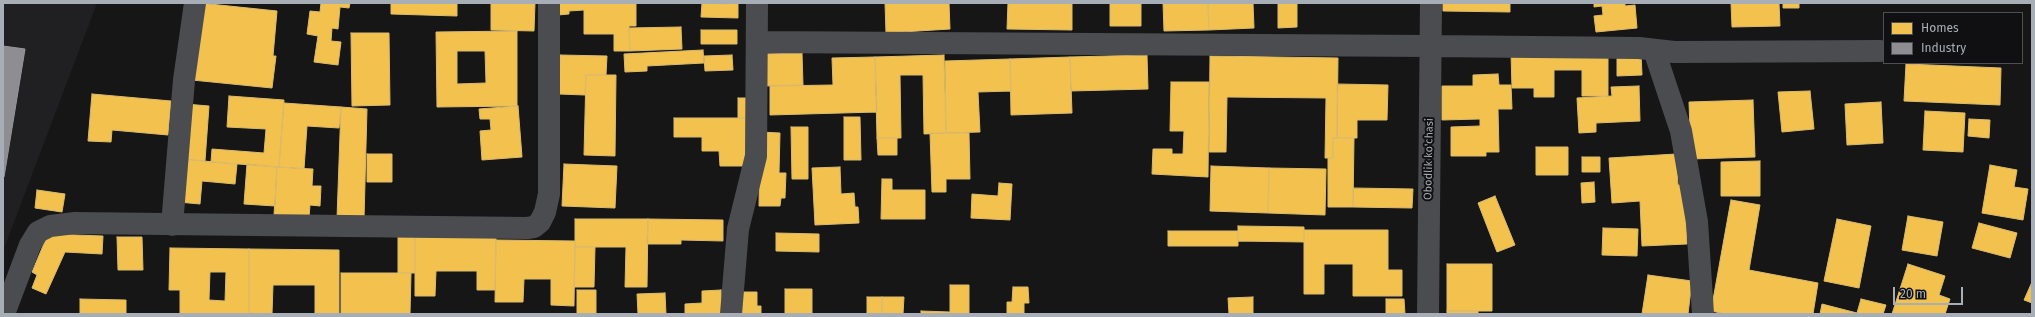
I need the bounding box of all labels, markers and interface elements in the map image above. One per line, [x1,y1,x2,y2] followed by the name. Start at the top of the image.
[1883,12,2023,64] legend
[1921,21,1959,35] text: Homes
[1921,41,1966,55] text: Industry
[1422,118,1436,200] street label: Obodlik ko'chasi
[1895,279,1965,305] scale bar
[1900,287,1926,301] text: 20 m

